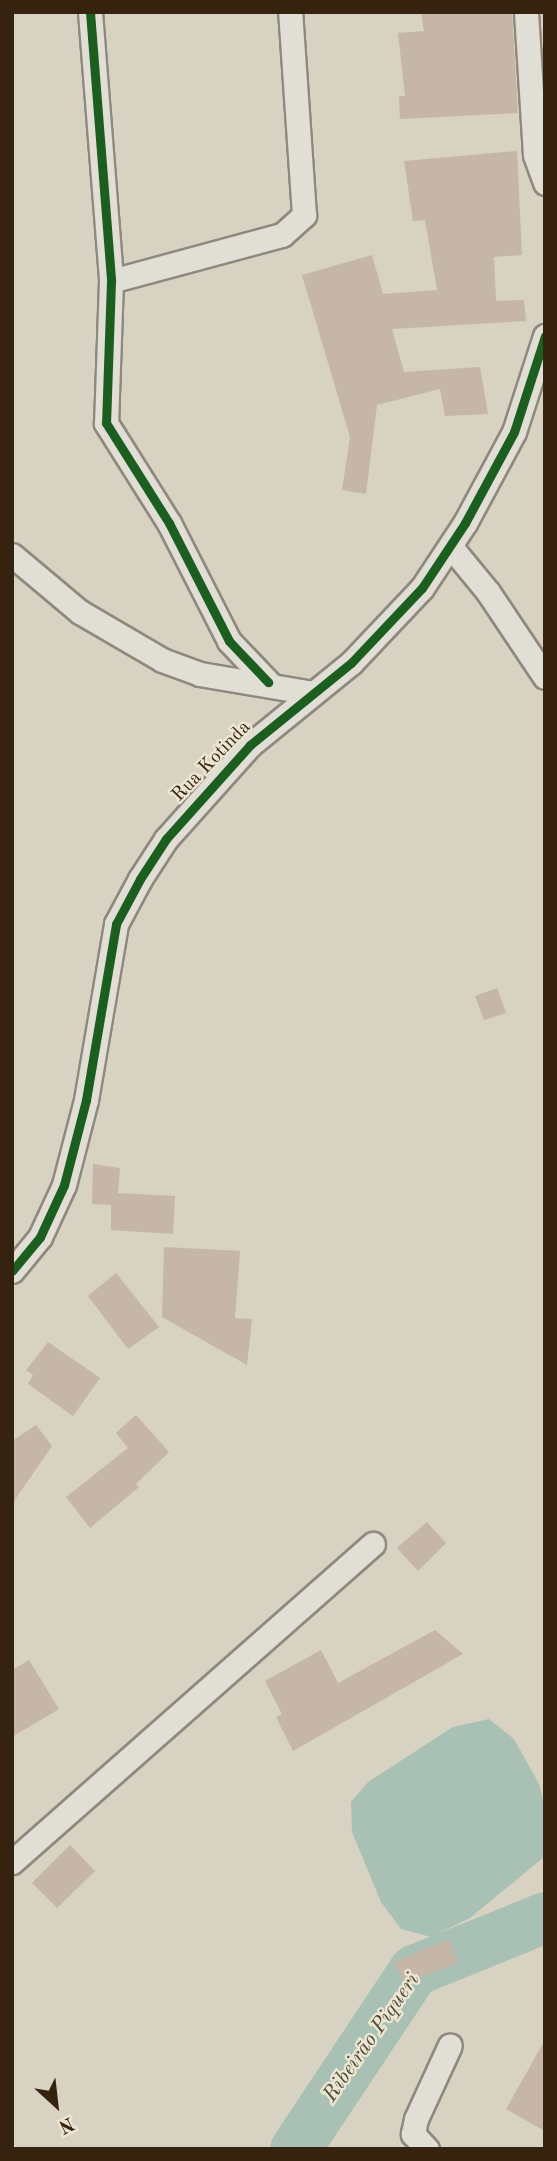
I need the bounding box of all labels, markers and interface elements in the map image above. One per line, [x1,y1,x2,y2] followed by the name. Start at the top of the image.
[168,717,256,807] street label: Rua Kotinda
[318,1969,426,2107] water label: Ribeirão Piqueri
[21,2070,91,2140] north arrow
[55,2112,77,2136] text: N

